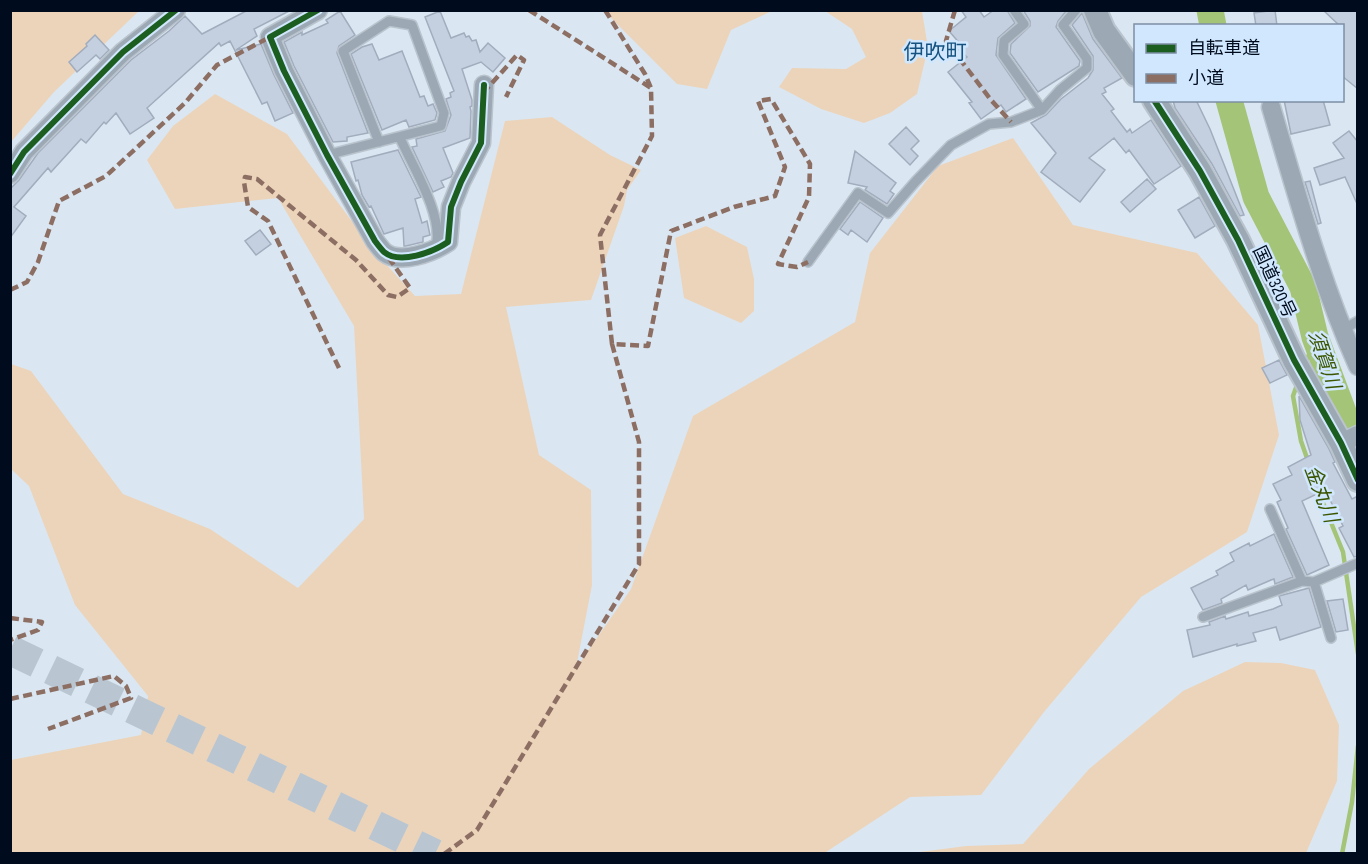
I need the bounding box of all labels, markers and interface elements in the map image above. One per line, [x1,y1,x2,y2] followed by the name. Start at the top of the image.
[1134,24,1344,102] legend
[1188,38,1260,59] text: 自転車道
[904,40,967,65] district label: 伊吹町
[1188,68,1224,89] text: 小道
[1248,243,1300,321] street label: 国道320号
[1303,328,1346,394] water label: 須賀川
[1299,462,1344,528] water label: 金丸川

